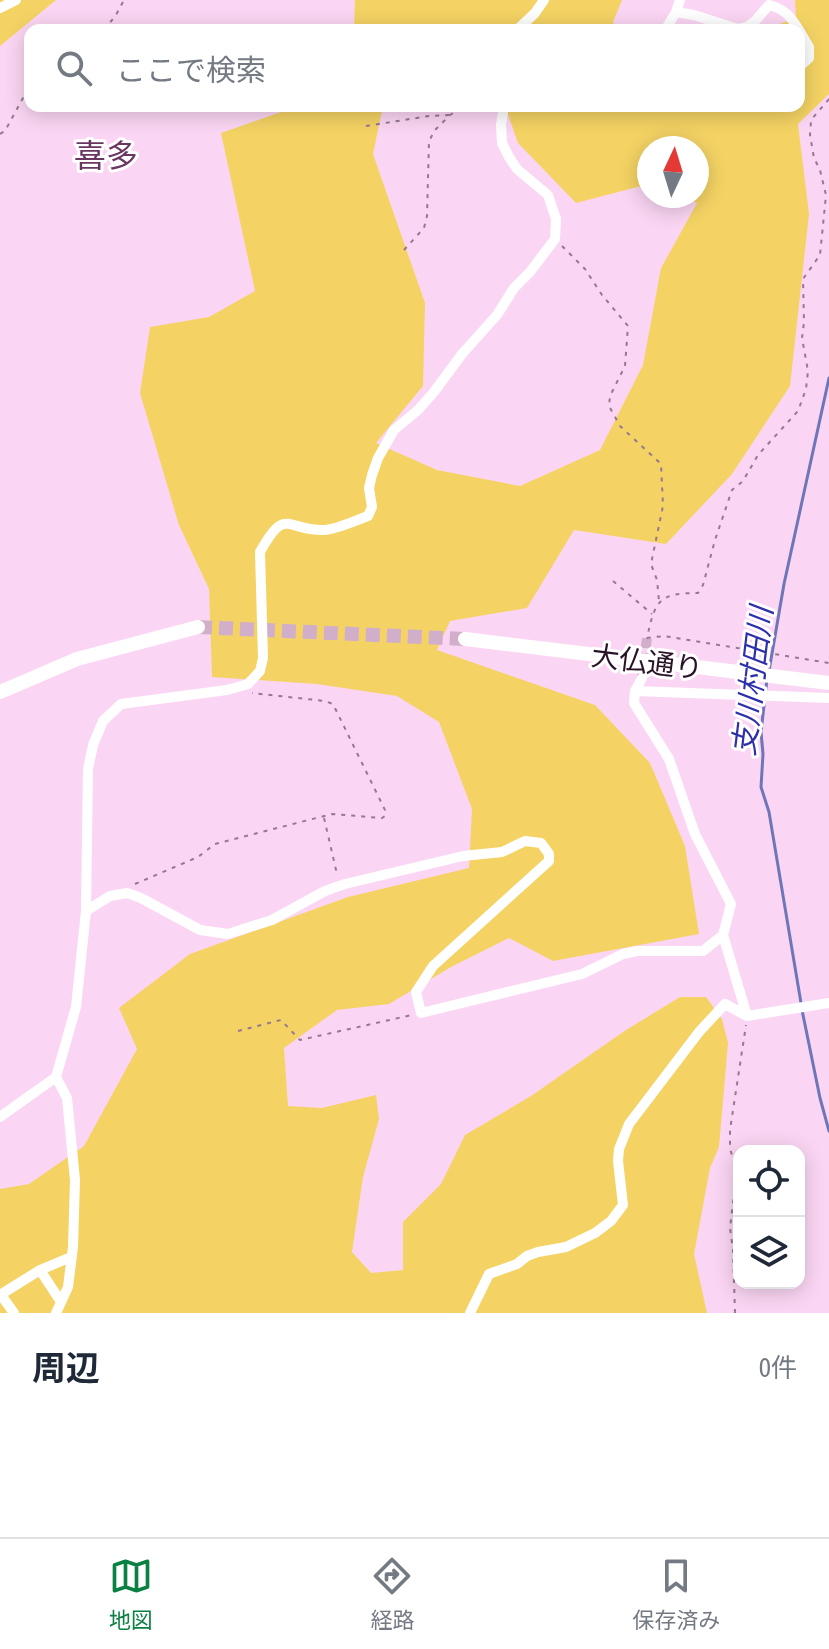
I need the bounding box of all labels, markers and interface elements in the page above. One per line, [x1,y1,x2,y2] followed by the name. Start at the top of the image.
[24,24,805,112] search box
[52,46,96,90] icon: search
[116,53,266,87] text: ここで検索
[637,136,709,208] north arrow
[74,137,138,174] district label: 喜多
[726,602,778,758] water label: 支川村田川
[589,639,705,685] street label: 大仏通り
[733,1145,805,1289] map controls
[733,1145,805,1217] button: locate
[733,1217,805,1289] button: layers
[32,1348,100,1387] text: 周辺
[759,1353,797,1383] text: 0件
[109,1554,153,1634] tab: 地図
[370,1554,414,1634] tab: 経路
[632,1554,720,1634] tab: 保存済み

